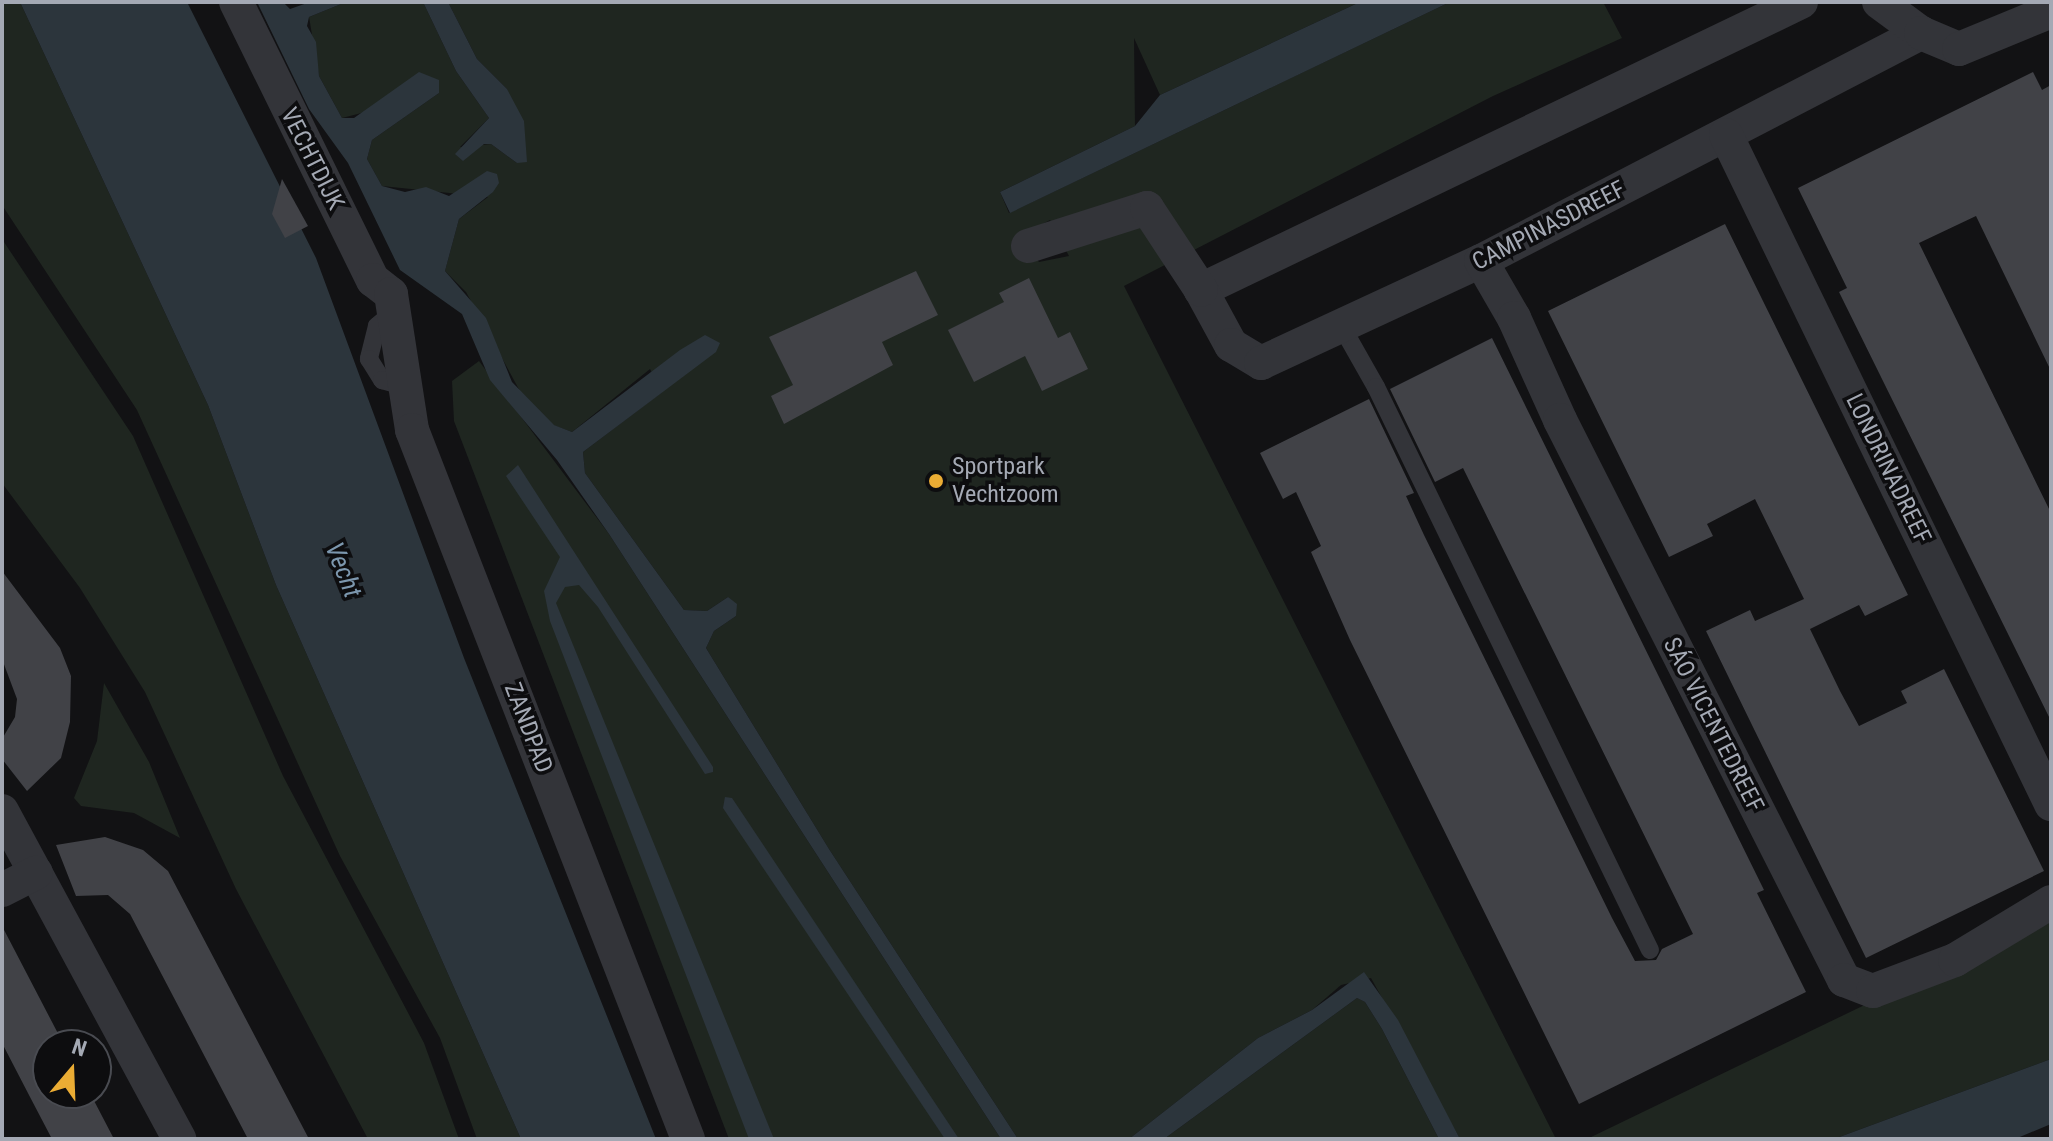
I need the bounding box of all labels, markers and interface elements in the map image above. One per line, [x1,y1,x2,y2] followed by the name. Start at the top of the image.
[274,103,350,215] street label: VECHTDIJK
[1468,175,1630,277] street label: CAMPINASDREEF
[1839,389,1937,549] street label: LONDRINADREEF
[952,453,1058,509] place label: Sportpark Vechtzoom
[927,472,945,490] marker: Sportpark Vechtzoom
[318,538,368,602] water label: Vecht
[1657,633,1769,817] street label: SÁO VICENTEDREEF
[498,679,558,777] street label: ZANDPAD
[32,1029,112,1109] north arrow
[69,1034,90,1062] text: N

